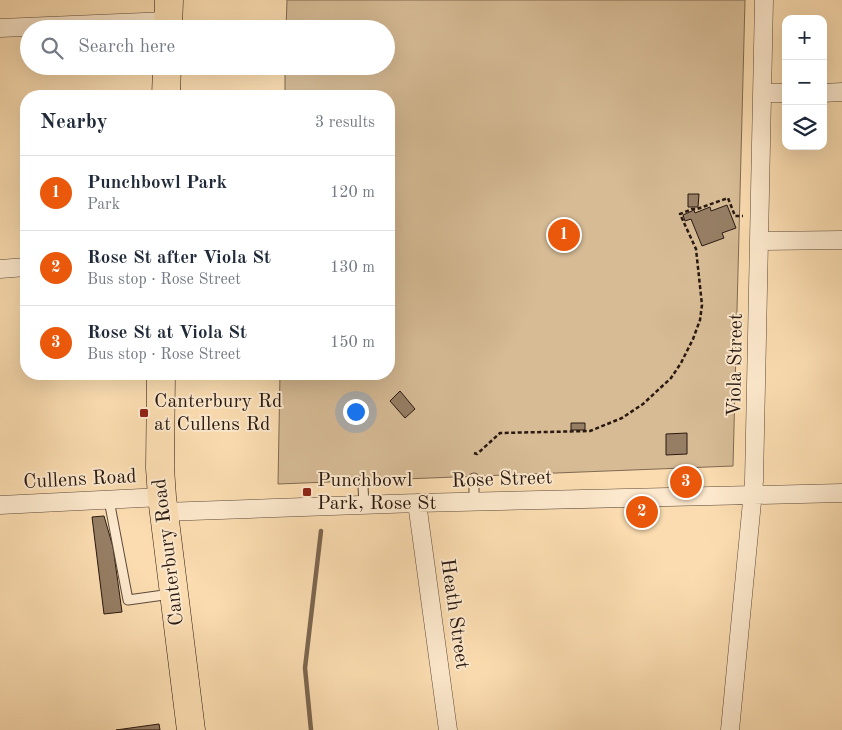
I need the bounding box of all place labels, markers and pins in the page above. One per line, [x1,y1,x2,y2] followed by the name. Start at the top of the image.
[548,216,580,254] pin: 1
[154,392,283,435] place label: Canterbury Rd at Cullens Rd
[138,407,150,419] marker: Canterbury Rd at Cullens Rd
[670,463,702,501] pin: 3
[317,471,437,514] place label: Punchbowl Park, Rose St
[301,486,313,498] marker: Punchbowl Park, Rose St
[626,493,658,531] pin: 2

